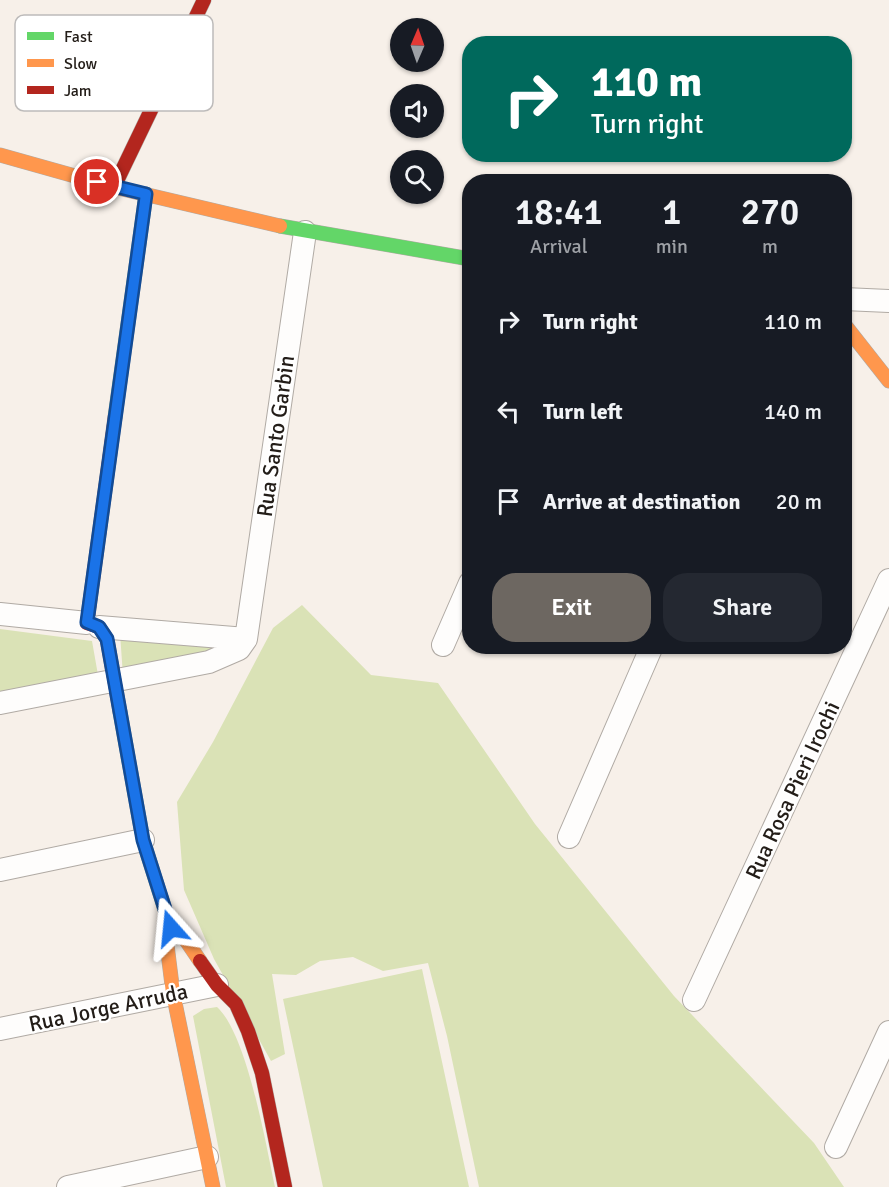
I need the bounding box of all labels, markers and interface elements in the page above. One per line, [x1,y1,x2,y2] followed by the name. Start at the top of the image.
[15,15,213,111] legend
[390,18,444,72] north arrow
[390,18,444,204] map controls
[64,27,93,47] text: Fast
[64,54,98,74] text: Slow
[591,57,702,108] text: 110 m
[492,60,570,138] icon: right
[64,81,92,101] text: Jam
[390,84,444,138] button: sound
[591,108,704,141] text: Turn right
[390,150,444,204] button: search
[71,156,122,207] pin
[80,165,113,198] icon: arrive
[515,190,603,235] text: 18:41
[662,190,682,235] text: 1
[741,190,799,235] text: 270
[530,234,588,259] text: Arrival
[656,234,688,259] text: min
[762,234,778,259] text: m
[492,305,525,338] icon: right
[543,308,638,335] text: Turn right
[764,308,822,335] text: 110 m
[251,354,300,519] street label: Rua Santo Garbin
[492,395,525,428] icon: left
[543,398,623,425] text: Turn left
[764,398,822,425] text: 140 m
[492,485,525,518] icon: arrive
[543,488,740,515] text: Arrive at destination
[776,488,822,515] text: 20 m
[492,573,651,642] button: Exit
[663,573,822,642] button: Share
[739,697,846,884] street label: Rua Rosa Pieri Irochi
[139,896,203,960] position arrow
[26,977,190,1038] street label: Rua Jorge Arruda

